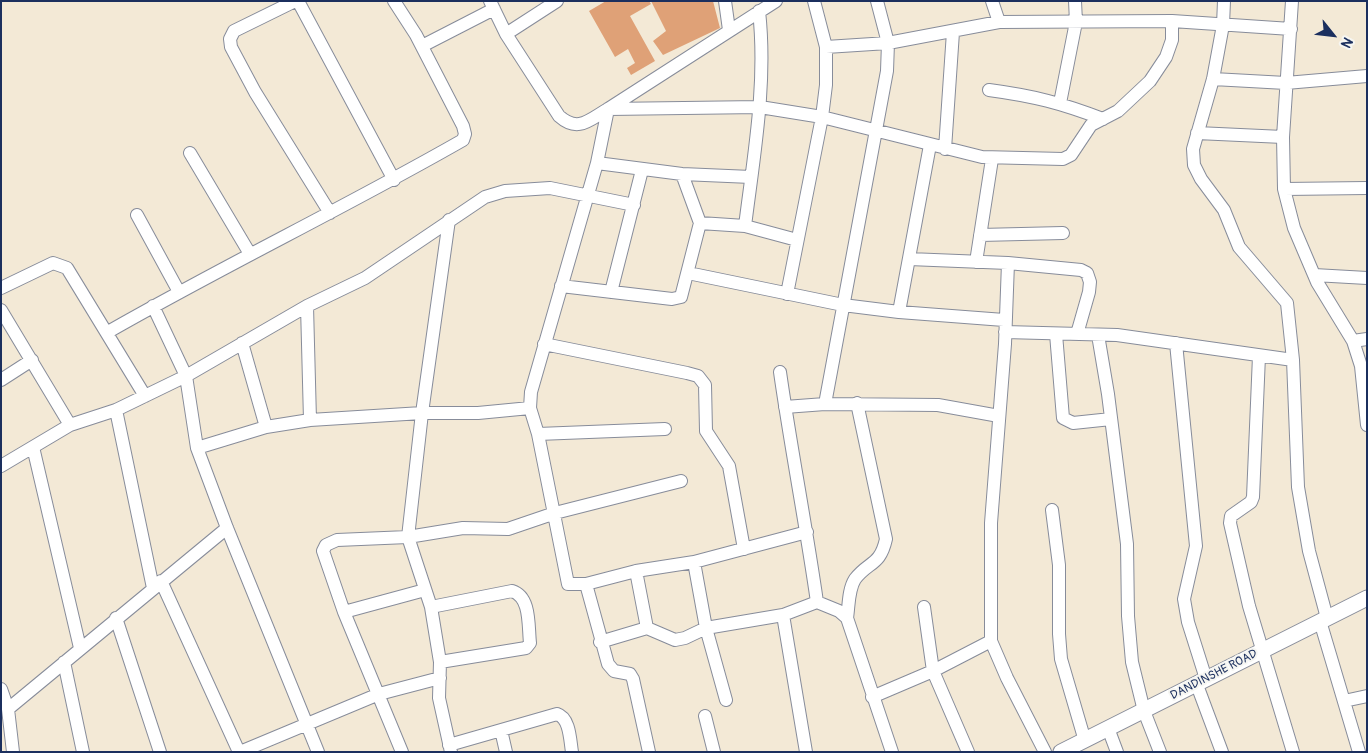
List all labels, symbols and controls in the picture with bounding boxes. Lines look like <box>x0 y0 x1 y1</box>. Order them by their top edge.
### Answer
north arrow <box>1308 10 1358 60</box>
text: N <box>1337 34 1356 51</box>
street label: DANDINSHE ROAD <box>1168 647 1260 703</box>

